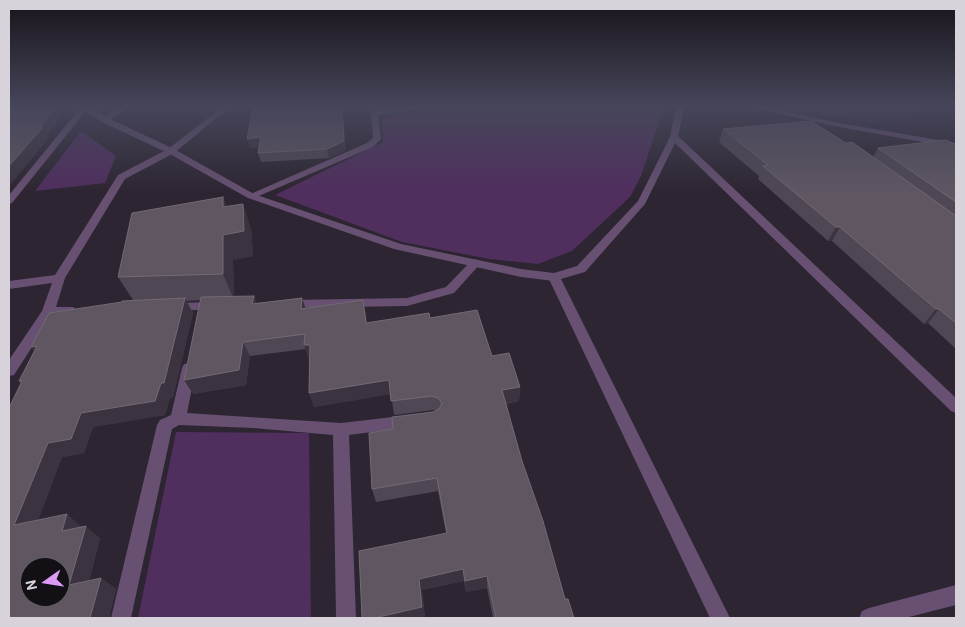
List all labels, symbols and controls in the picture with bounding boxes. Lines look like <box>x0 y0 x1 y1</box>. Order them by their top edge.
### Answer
north arrow <box>20 557 70 607</box>
text: N <box>22 579 40 592</box>

